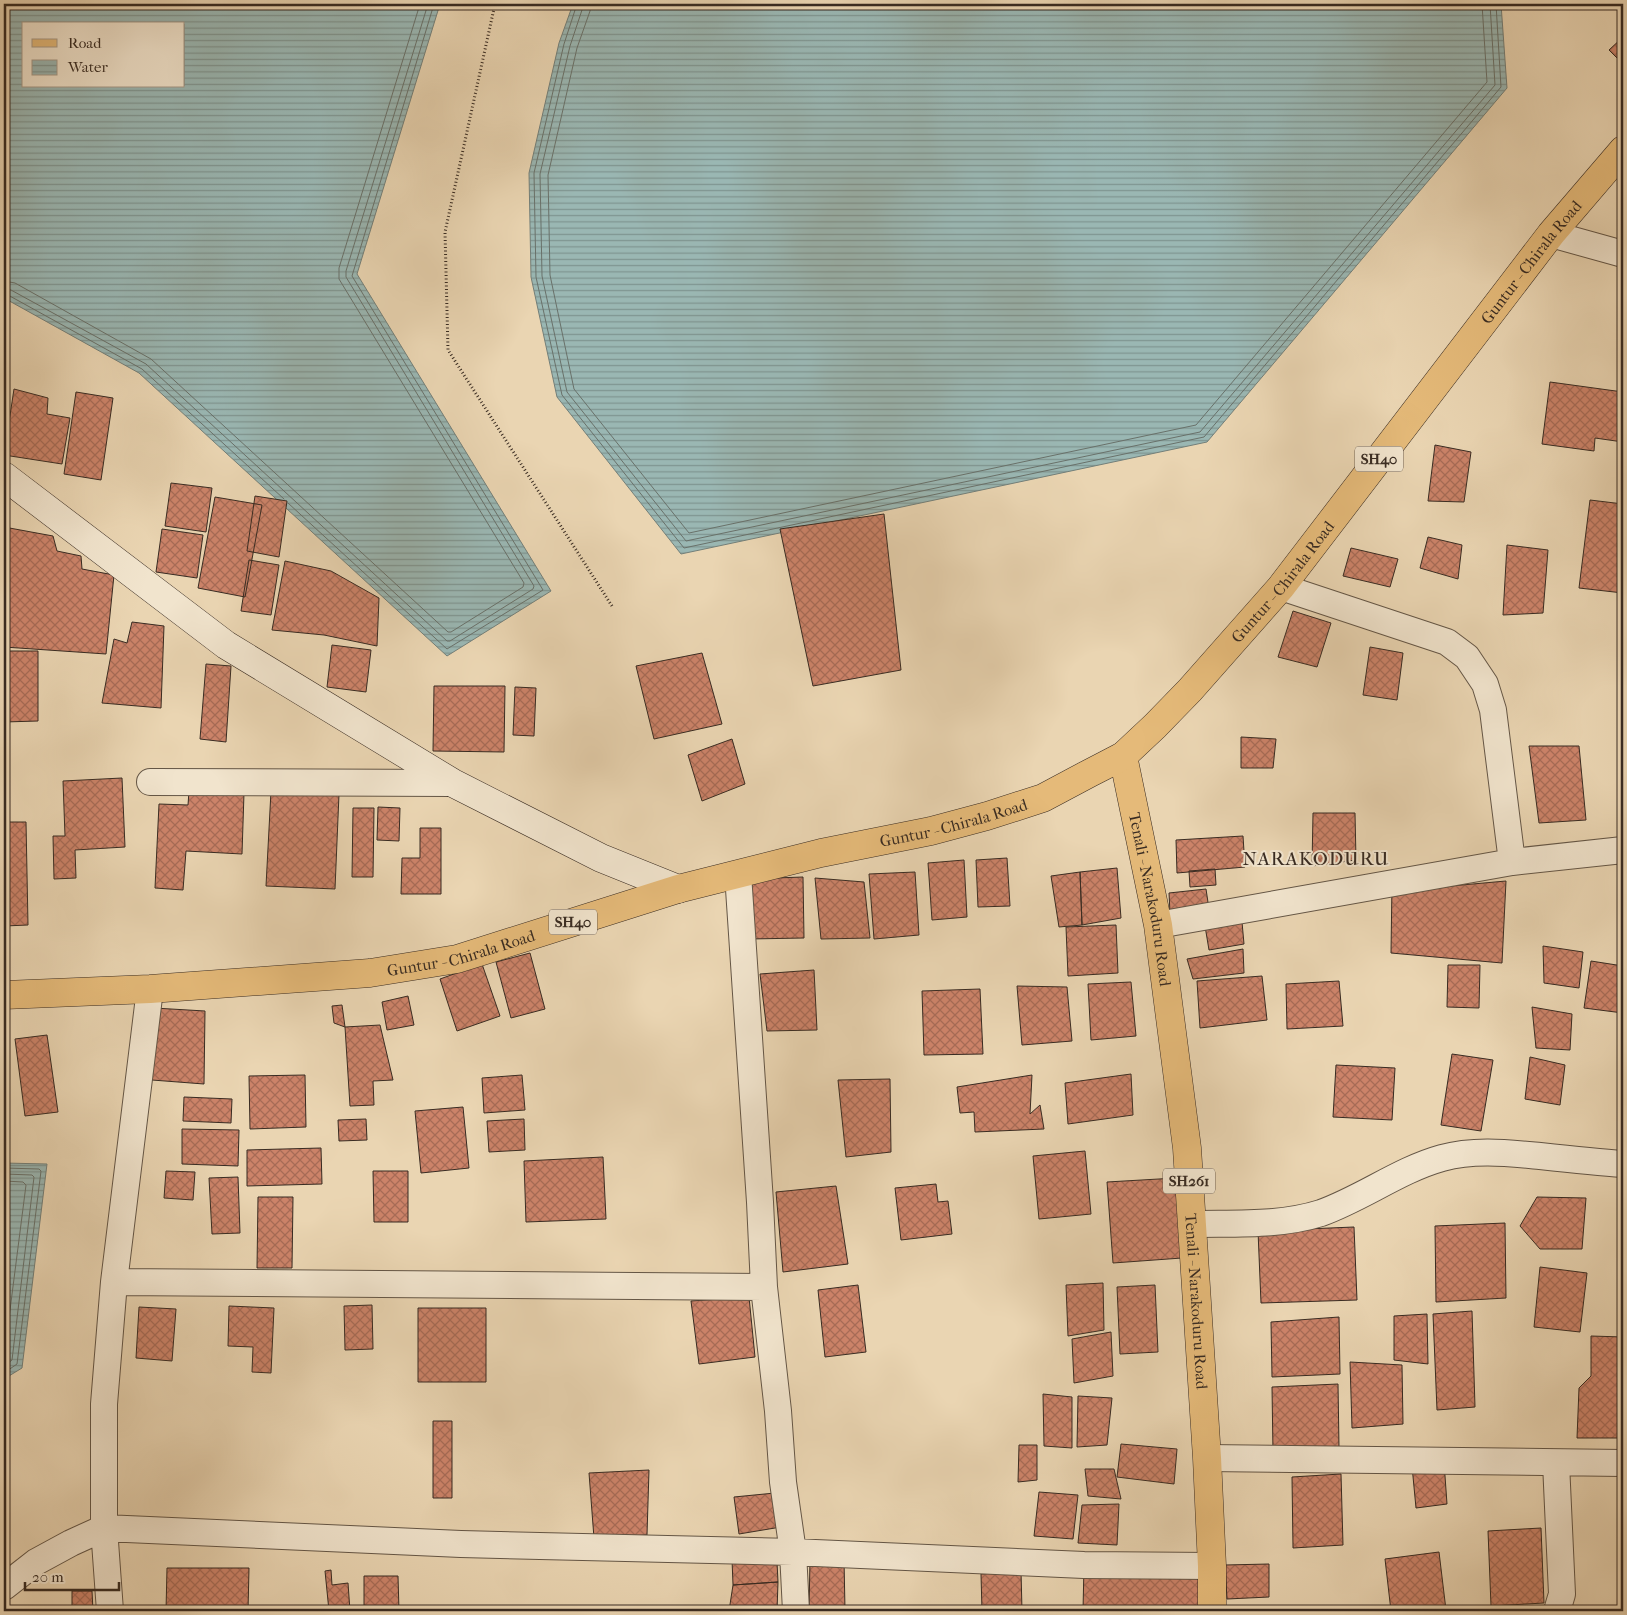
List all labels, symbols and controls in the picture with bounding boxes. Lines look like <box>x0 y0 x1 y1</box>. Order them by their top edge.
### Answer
legend <box>22 22 185 88</box>
text: Road <box>68 34 102 52</box>
text: Water <box>67 58 108 76</box>
street label: Guntur - Chirala Road <box>1476 196 1585 327</box>
road number: SH40 <box>1355 446 1403 472</box>
street label: Guntur - Chirala Road <box>1227 517 1338 646</box>
street label: Guntur - Chirala Road <box>878 794 1030 851</box>
street label: Tenali - Narakoduru Road <box>1125 811 1175 988</box>
district label: NARAKODURU <box>1242 848 1390 870</box>
road number: SH40 <box>549 910 597 934</box>
street label: Guntur - Chirala Road <box>386 925 537 980</box>
road number: SH261 <box>1163 1168 1215 1194</box>
street label: Tenali - Narakoduru Road <box>1182 1213 1212 1390</box>
scale bar <box>25 1560 119 1592</box>
text: 20 m <box>32 1568 64 1586</box>

